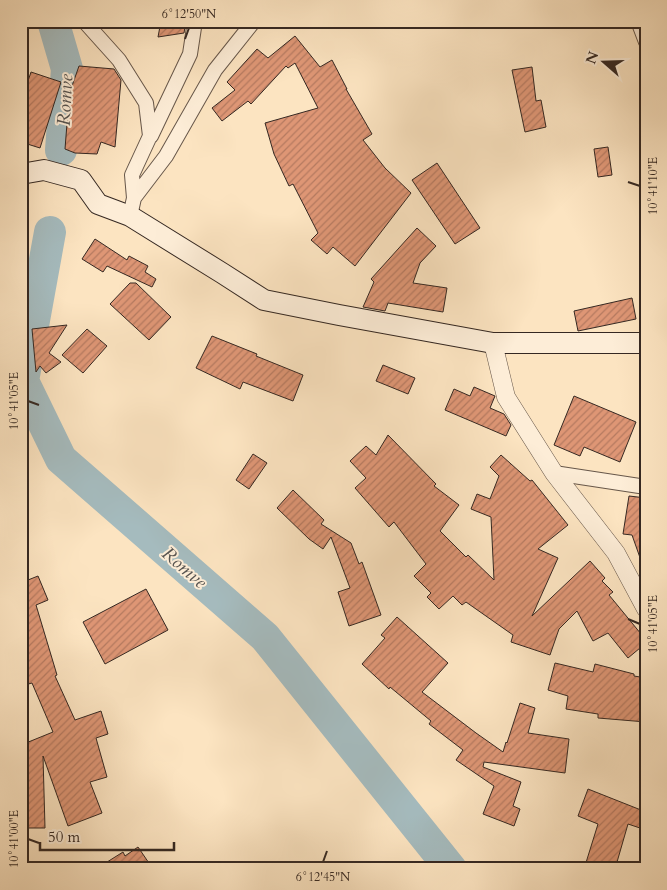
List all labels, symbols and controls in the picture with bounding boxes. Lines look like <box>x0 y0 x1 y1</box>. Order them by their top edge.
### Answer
text: 6°12'50"N <box>162 6 217 22</box>
north arrow <box>580 38 630 88</box>
text: N <box>581 49 603 67</box>
water label: Romve <box>51 73 79 127</box>
text: 10°41'10"E <box>645 157 661 215</box>
text: 10°41'05"E <box>6 372 22 430</box>
water label: Romve <box>156 541 213 595</box>
text: 10°41'05"E <box>645 595 661 653</box>
text: 10°41'00"E <box>6 810 22 868</box>
scale bar <box>40 820 174 852</box>
text: 50 m <box>48 827 80 847</box>
text: 6°12'45"N <box>296 869 351 885</box>

